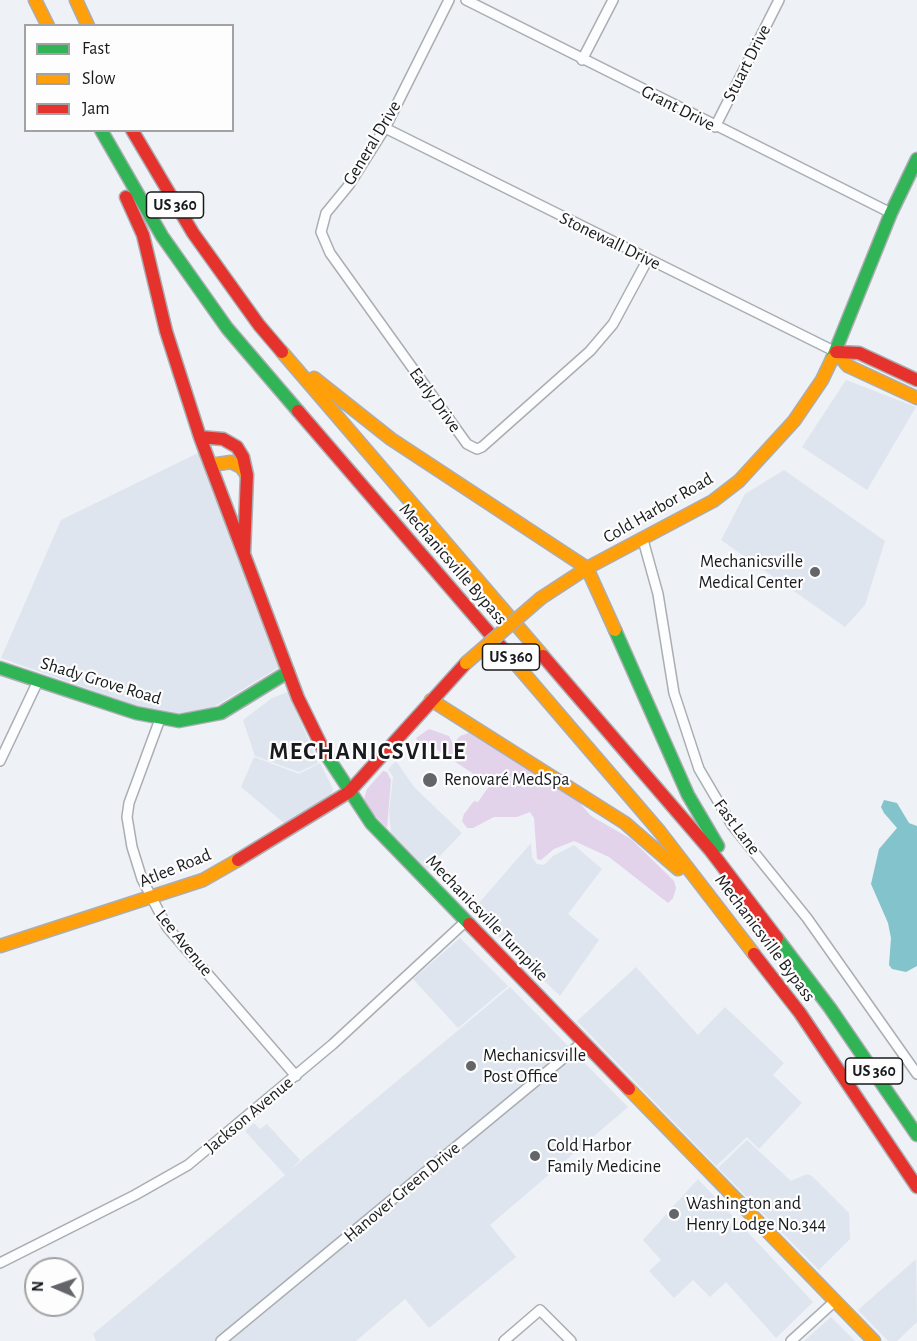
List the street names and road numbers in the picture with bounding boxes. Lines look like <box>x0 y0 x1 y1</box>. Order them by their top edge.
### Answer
street label: Stuart Drive <box>718 21 776 105</box>
street label: Grant Drive <box>638 80 718 136</box>
street label: General Drive <box>338 97 406 189</box>
road number: US 360 <box>146 192 204 218</box>
street label: Stonewall Drive <box>556 207 664 275</box>
street label: Early Drive <box>404 363 466 437</box>
street label: Cold Harbor Road <box>599 468 717 548</box>
street label: Mechanicsville Bypass <box>394 499 512 629</box>
road number: US 360 <box>482 644 540 670</box>
street label: Shady Grove Road <box>38 652 164 710</box>
street label: Fast Lane <box>709 795 765 859</box>
street label: Atlee Road <box>136 844 214 892</box>
street label: Mechanicsville Turnpike <box>421 850 553 986</box>
street label: Mechanicsville Bypass <box>710 870 820 1006</box>
street label: Lee Avenue <box>151 905 217 981</box>
road number: US 360 <box>846 1058 902 1084</box>
street label: Jackson Avenue <box>200 1072 298 1158</box>
street label: Hanover Green Drive <box>340 1137 464 1247</box>

